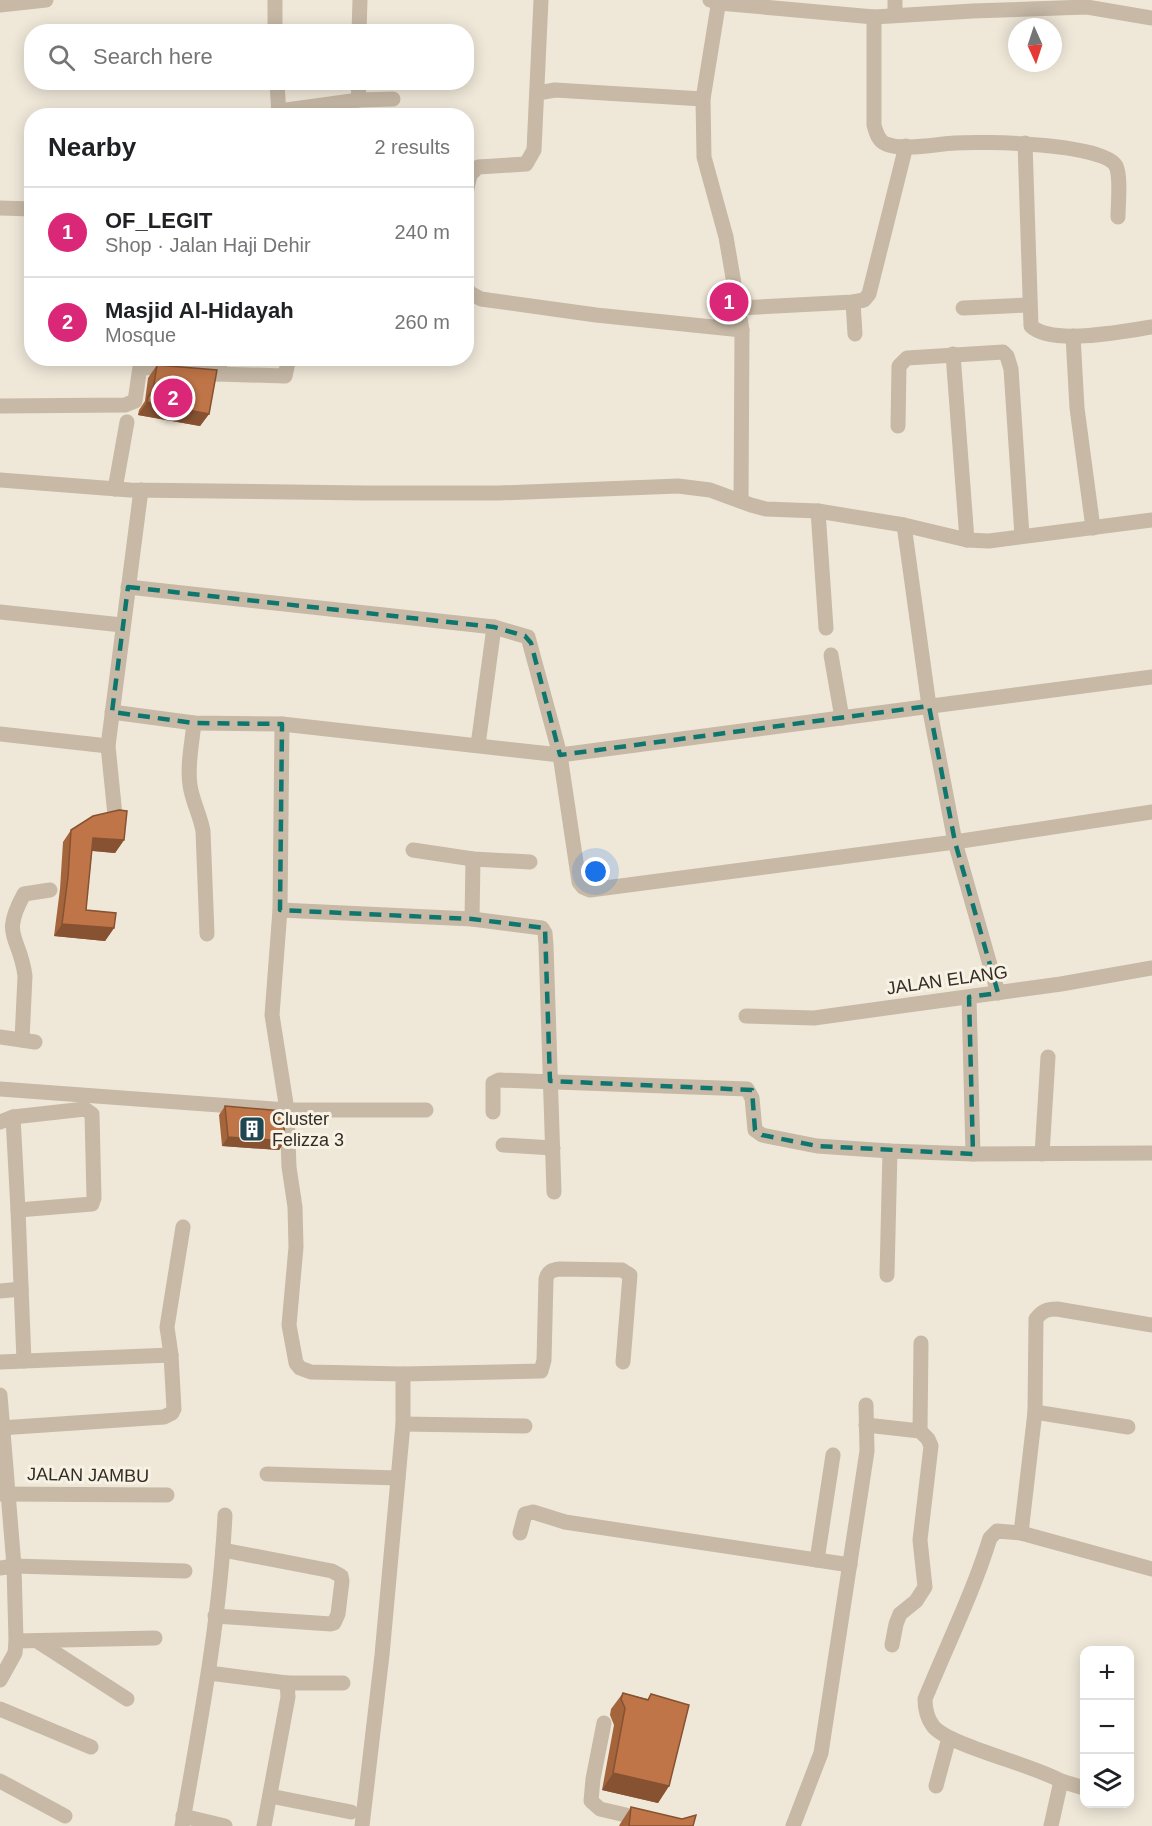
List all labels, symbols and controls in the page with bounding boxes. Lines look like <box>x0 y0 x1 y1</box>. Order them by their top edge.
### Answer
north arrow <box>1008 18 1062 72</box>
search box <box>24 24 474 90</box>
icon: search <box>45 41 78 74</box>
text: Search here <box>93 44 213 69</box>
text: Nearby <box>48 132 136 162</box>
text: 2 results <box>374 136 450 158</box>
text: OF_LEGIT <box>105 208 213 233</box>
text: 1 <box>62 221 73 243</box>
text: 240 m <box>394 221 450 243</box>
text: Shop · Jalan Haji Dehir <box>105 234 311 256</box>
pin: 1 <box>710 280 748 324</box>
text: Masjid Al-Hidayah <box>105 298 294 323</box>
text: 2 <box>62 311 73 333</box>
text: 260 m <box>394 311 450 333</box>
text: Mosque <box>105 324 176 346</box>
pin: 2 <box>154 376 192 420</box>
your location <box>581 857 610 886</box>
street label: JALAN ELANG <box>885 962 1009 998</box>
place label: Cluster Felizza 3 <box>272 1109 344 1150</box>
building icon: Cluster Felizza 3 <box>237 1114 267 1144</box>
street label: JALAN JAMBU <box>27 1464 149 1486</box>
map controls <box>1080 1646 1134 1808</box>
button: + <box>1080 1646 1134 1700</box>
button: − <box>1080 1700 1134 1754</box>
button: layers <box>1080 1754 1134 1808</box>

